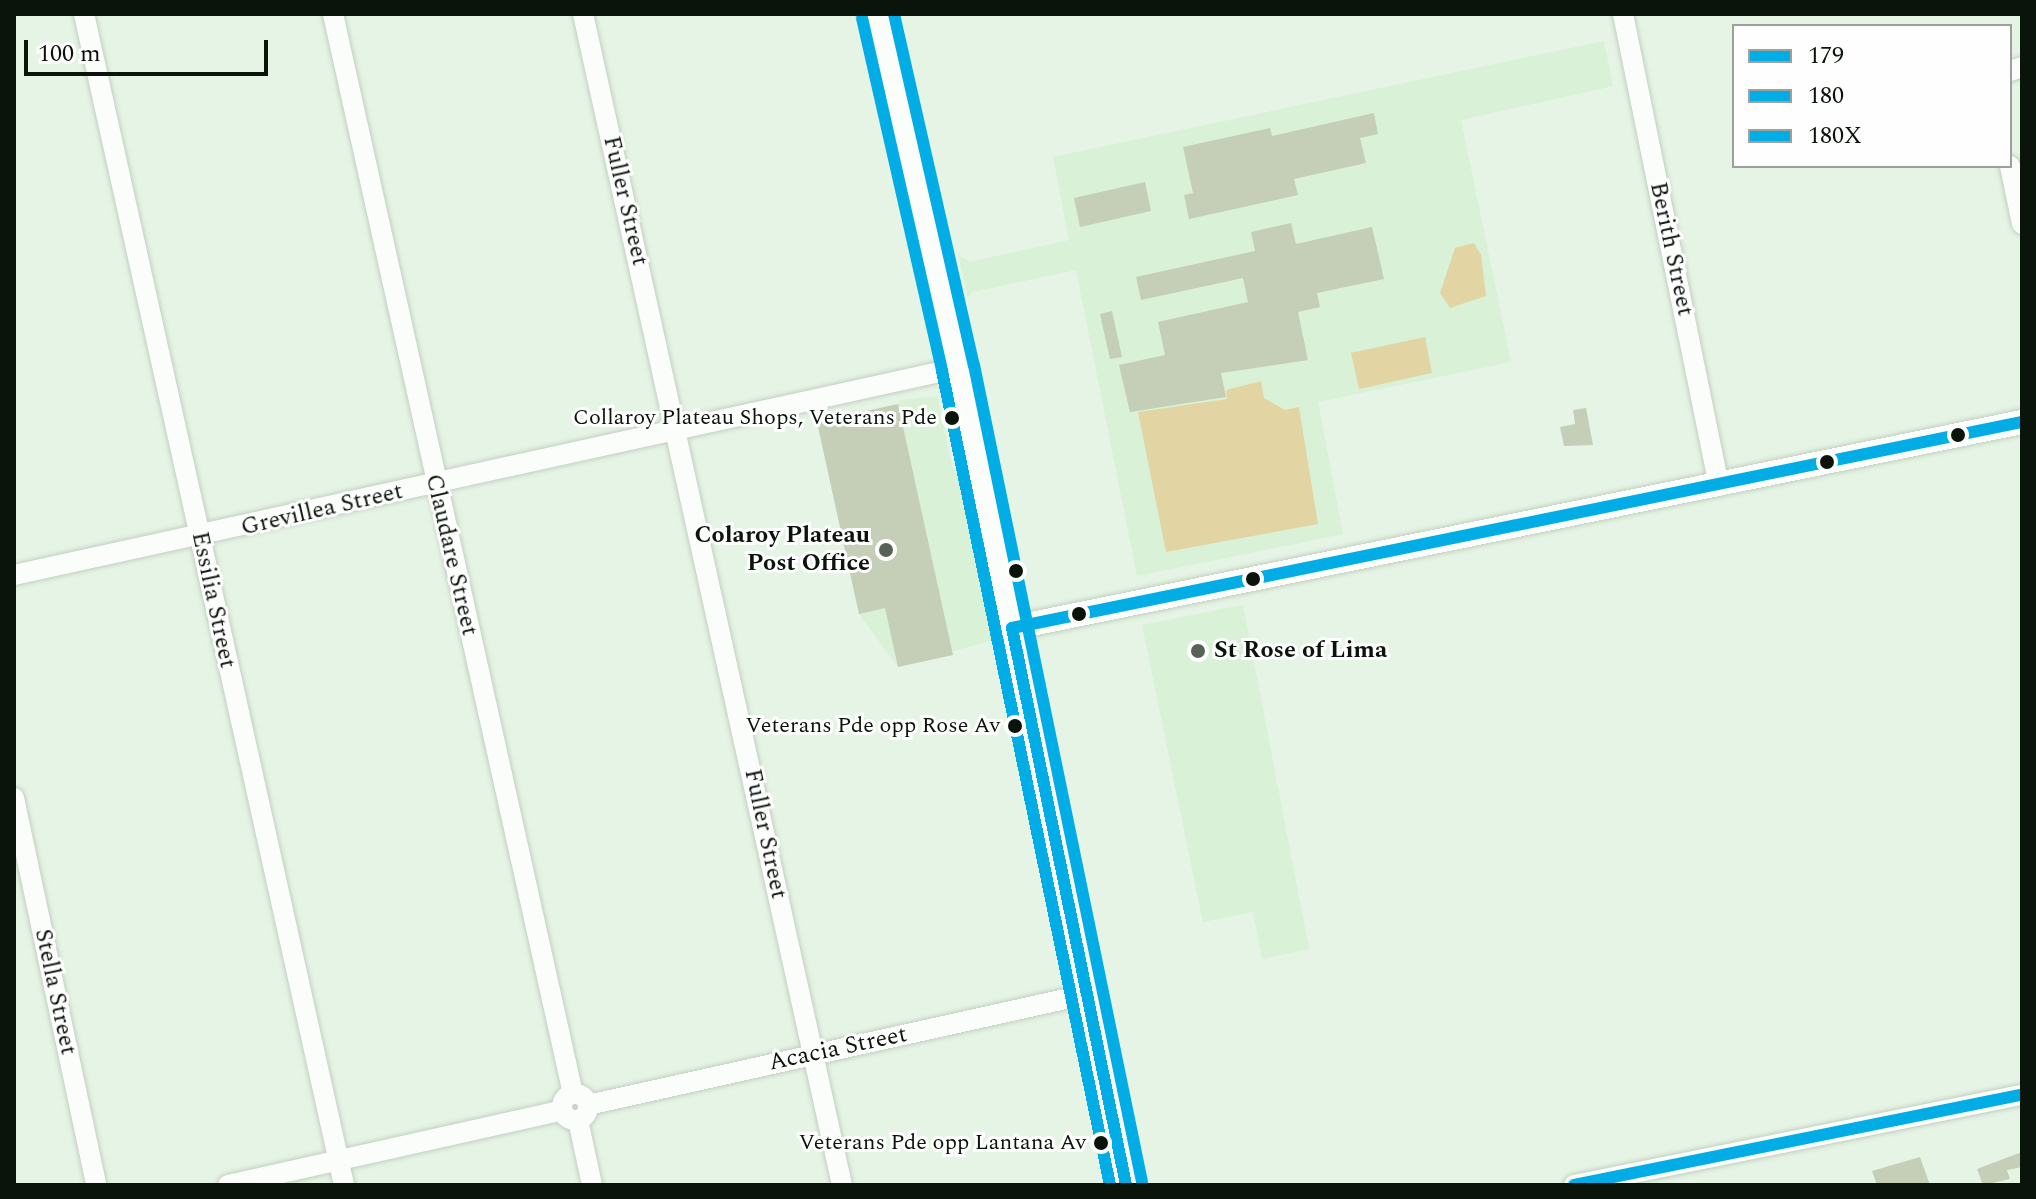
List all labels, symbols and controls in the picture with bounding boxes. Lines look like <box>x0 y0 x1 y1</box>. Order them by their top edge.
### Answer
scale bar <box>28 24 272 74</box>
legend <box>1732 24 2012 168</box>
text: 100 m <box>38 36 101 72</box>
text: 179 <box>1808 38 1844 74</box>
text: 180 <box>1808 78 1844 114</box>
text: 180X <box>1808 118 1862 154</box>
street label: Fuller Street <box>596 133 654 269</box>
street label: Berith Street <box>1643 179 1699 319</box>
place label: Collaroy Plateau Shops, Veterans Pde <box>573 405 937 431</box>
marker: Collaroy Plateau Shops, Veterans Pde <box>944 410 960 426</box>
unlabelled marker <box>1950 427 1966 443</box>
unlabelled marker <box>1819 454 1835 470</box>
street label: Claudare Street <box>418 471 484 639</box>
street label: Grevillea Street <box>238 477 406 543</box>
place label: Colaroy Plateau Post Office <box>695 522 870 578</box>
street label: Essilia Street <box>184 529 242 671</box>
marker: Colaroy Plateau Post Office <box>877 541 895 559</box>
unlabelled marker <box>1008 563 1024 579</box>
unlabelled marker <box>1245 571 1261 587</box>
unlabelled marker <box>1071 606 1087 622</box>
place label: St Rose of Lima <box>1214 637 1387 665</box>
marker: St Rose of Lima <box>1189 642 1207 660</box>
place label: Veterans Pde opp Rose Av <box>746 713 1000 739</box>
marker: Veterans Pde opp Rose Av <box>1007 718 1023 734</box>
street label: Fuller Street <box>737 766 793 902</box>
street label: Stella Street <box>28 926 82 1058</box>
street label: Acacia Street <box>766 1020 910 1078</box>
place label: Veterans Pde opp Lantana Av <box>799 1130 1086 1156</box>
marker: Veterans Pde opp Lantana Av <box>1093 1135 1109 1151</box>

